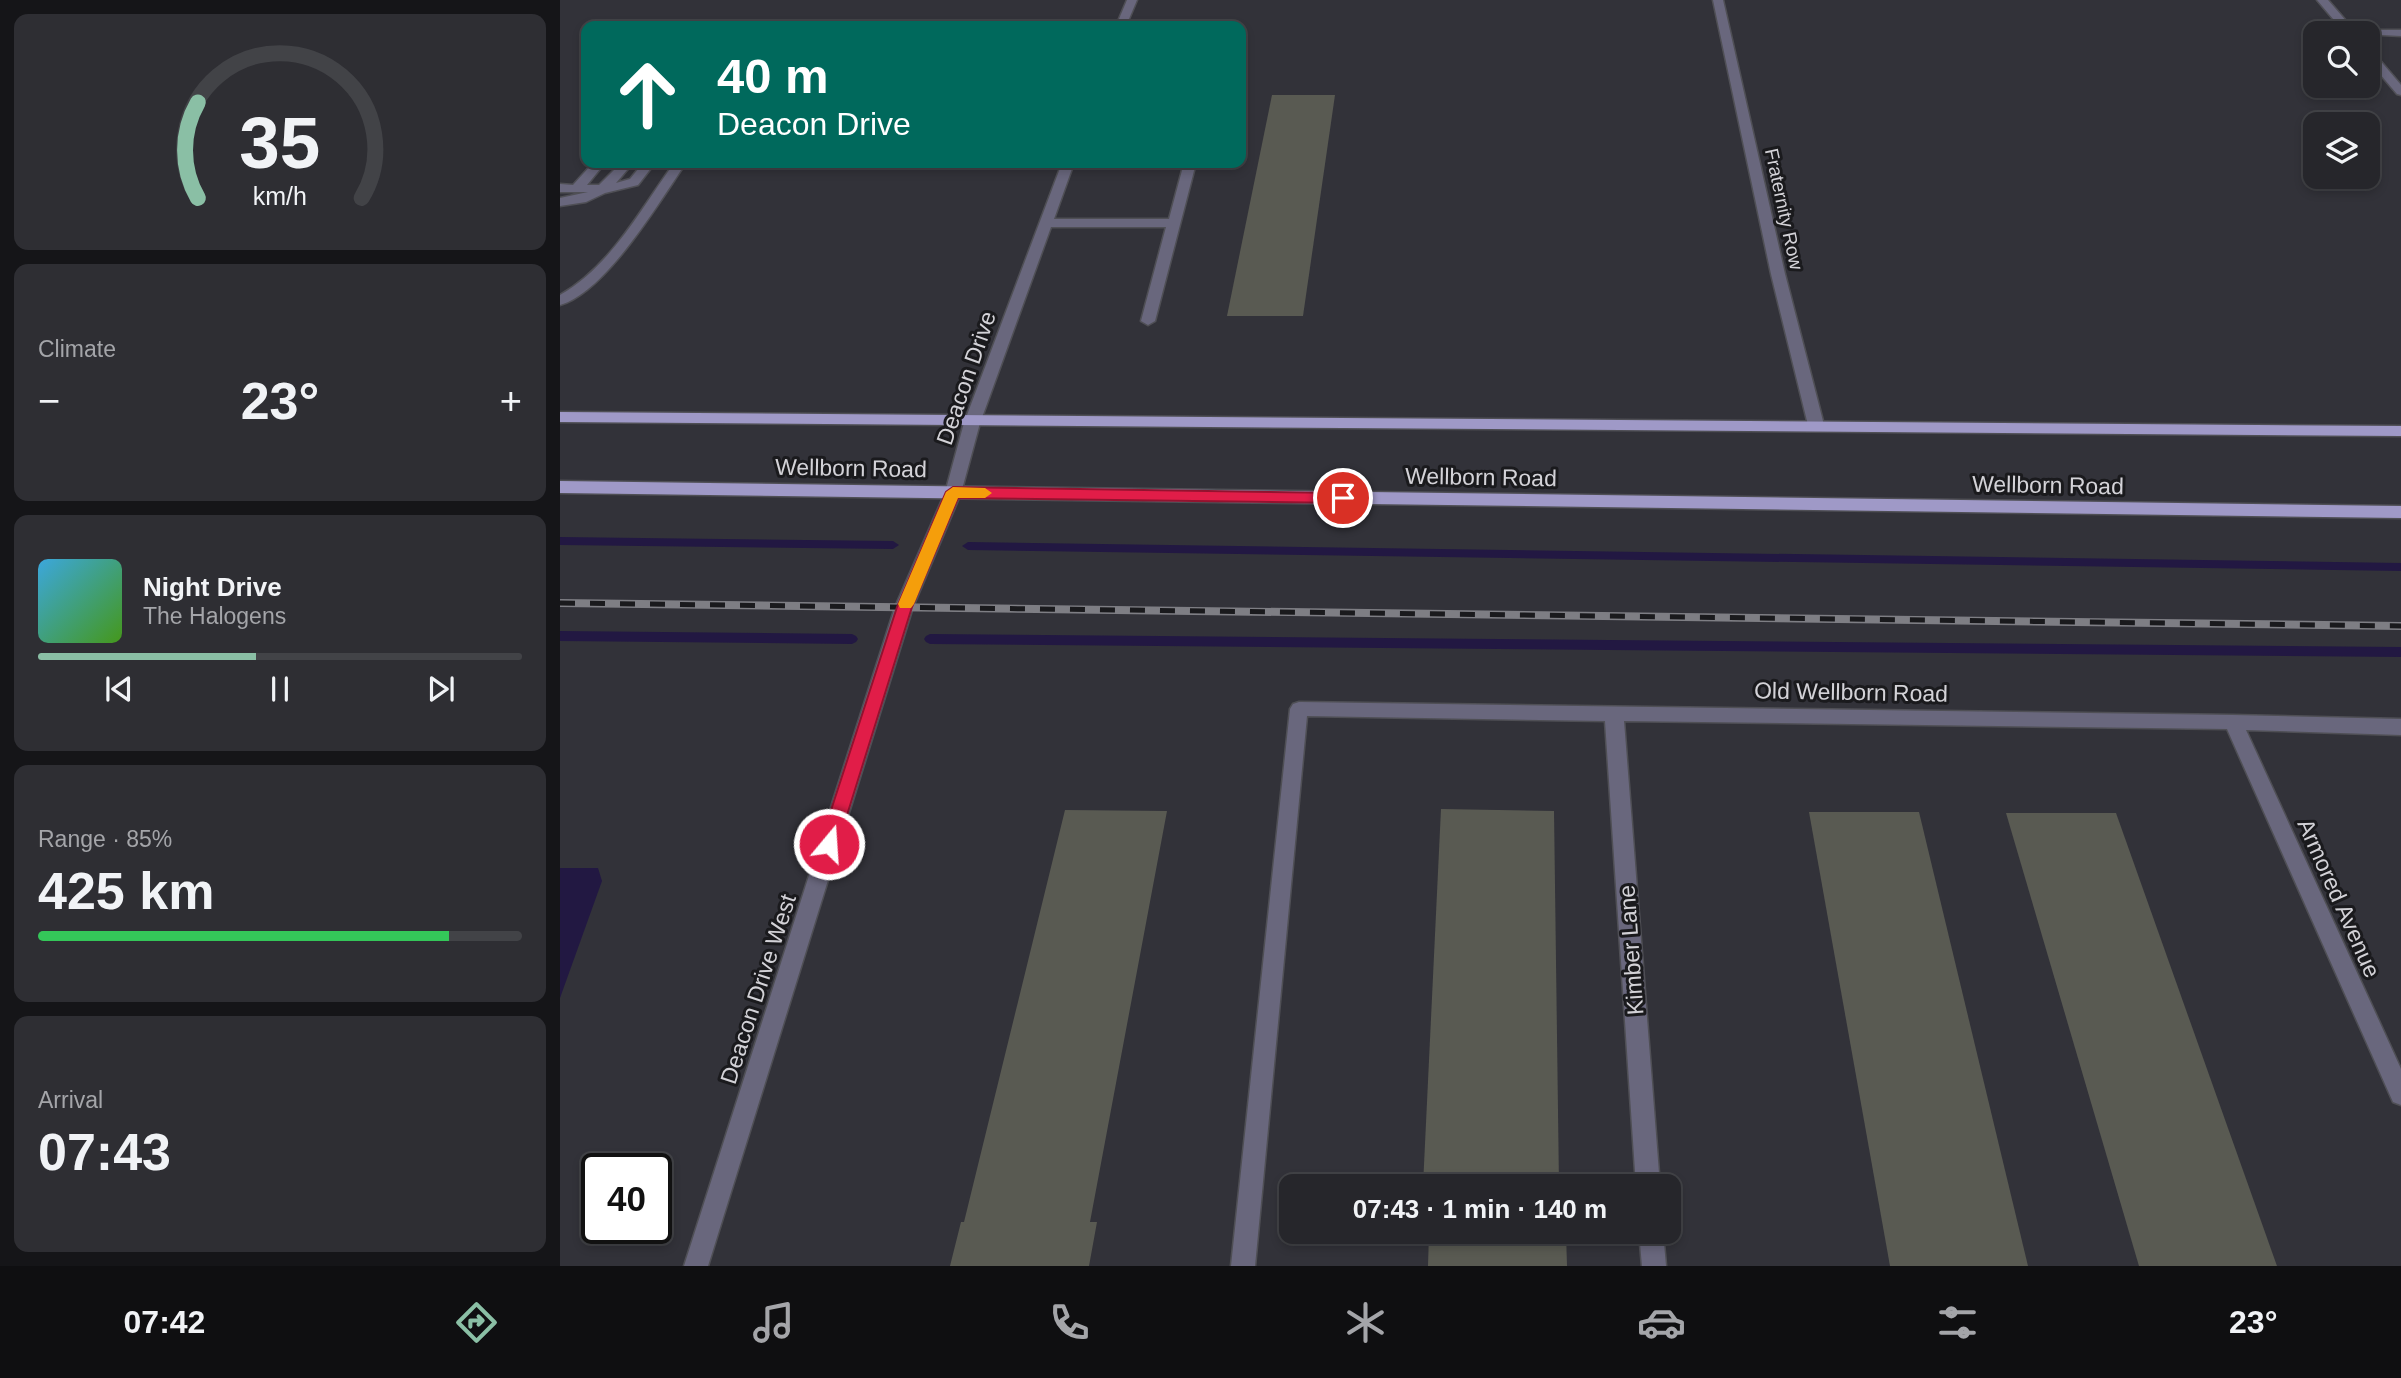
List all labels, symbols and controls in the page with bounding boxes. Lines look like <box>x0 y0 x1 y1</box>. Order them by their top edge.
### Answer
map controls <box>2303 21 2380 189</box>
button: search <box>2303 21 2380 98</box>
icon: ahead <box>602 49 693 140</box>
text: 40 m <box>717 49 829 103</box>
text: 35 <box>240 103 320 184</box>
text: Deacon Drive <box>717 106 911 142</box>
button: layers <box>2303 112 2380 189</box>
street label: Fraternity Row <box>1761 146 1807 272</box>
text: km/h <box>253 182 307 210</box>
street label: Deacon Drive <box>931 308 1001 448</box>
text: Climate <box>38 336 116 362</box>
text: 23° <box>241 372 319 430</box>
text: − <box>38 380 60 422</box>
text: + <box>500 380 522 422</box>
street label: Wellborn Road <box>775 454 927 482</box>
street label: Wellborn Road <box>1405 463 1557 491</box>
pin <box>1313 468 1373 528</box>
street label: Wellborn Road <box>1972 471 2124 499</box>
icon: arrive <box>1324 479 1362 517</box>
text: Night Drive <box>143 572 282 602</box>
text: The Halogens <box>143 603 286 629</box>
icon: previous <box>100 670 138 708</box>
icon: pause <box>261 670 299 708</box>
icon: next <box>422 670 460 708</box>
street label: Old Wellborn Road <box>1754 677 1948 707</box>
position arrow <box>792 807 866 881</box>
street label: Armored Avenue <box>2292 815 2386 981</box>
text: Range · 85% <box>38 826 172 852</box>
text: 425 km <box>38 862 214 920</box>
street label: Kimber Lane <box>1613 884 1649 1016</box>
street label: Deacon Drive West <box>715 890 801 1087</box>
text: Arrival <box>38 1087 103 1113</box>
text: 07:43 <box>38 1123 171 1181</box>
speed limit sign: 40 <box>581 1153 672 1244</box>
text: 07:43 · 1 min · 140 m <box>1353 1194 1607 1224</box>
icon: directions <box>452 1298 501 1347</box>
icon: music <box>749 1298 798 1347</box>
icon: phone <box>1045 1298 1094 1347</box>
icon: climate <box>1341 1298 1390 1347</box>
icon: car <box>1637 1298 1686 1347</box>
icon: filters <box>1933 1298 1982 1347</box>
text: 07:42 <box>124 1304 205 1340</box>
text: 23° <box>2229 1304 2277 1340</box>

